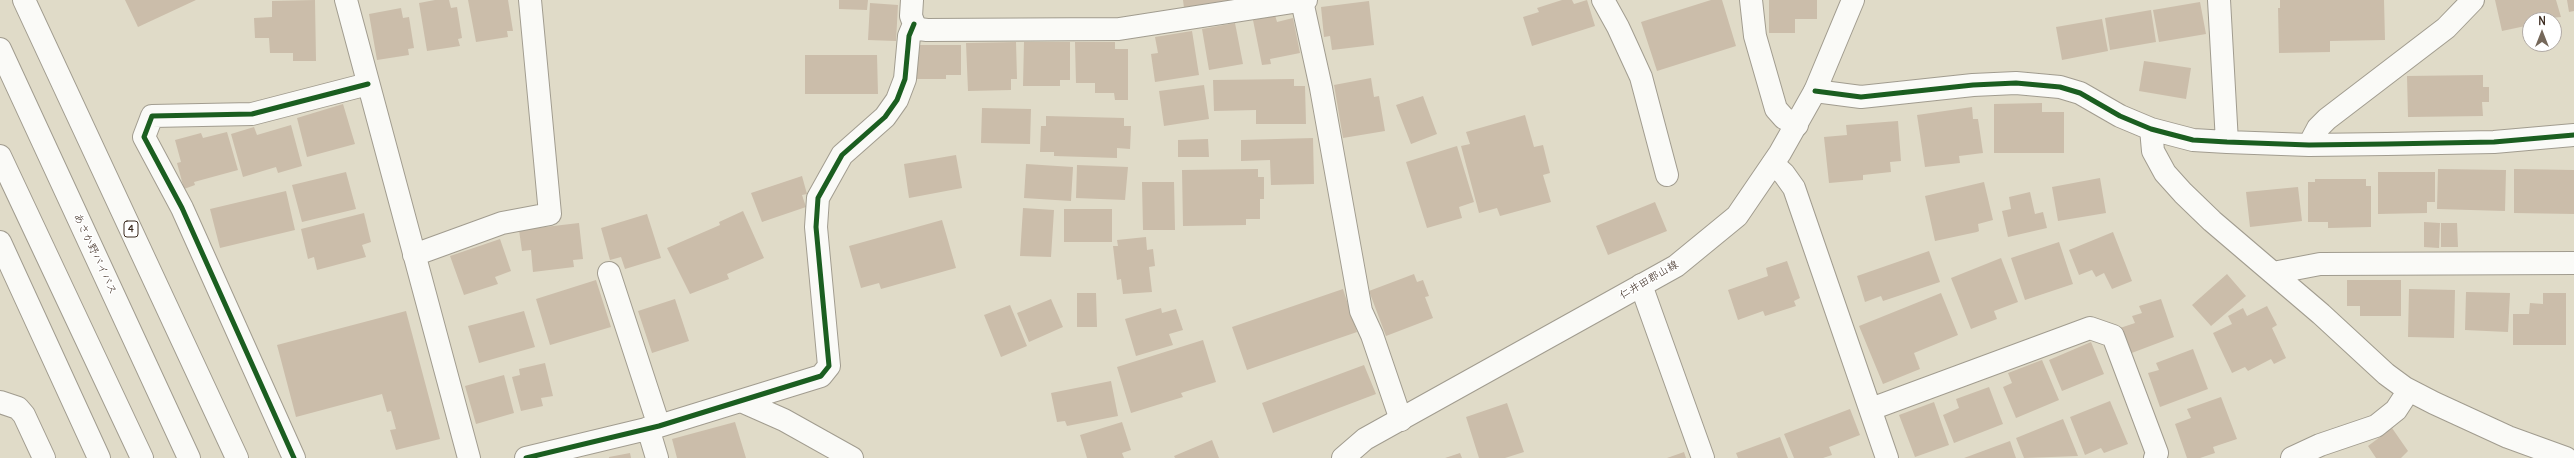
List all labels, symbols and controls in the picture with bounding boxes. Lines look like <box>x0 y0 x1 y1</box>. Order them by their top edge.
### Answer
north arrow <box>2522 12 2562 52</box>
text: N <box>2538 14 2546 28</box>
street label: あさか野バイパス <box>70 211 120 297</box>
road number: 4 <box>124 221 138 237</box>
street label: 仁井田郡山線 <box>1617 258 1681 302</box>

